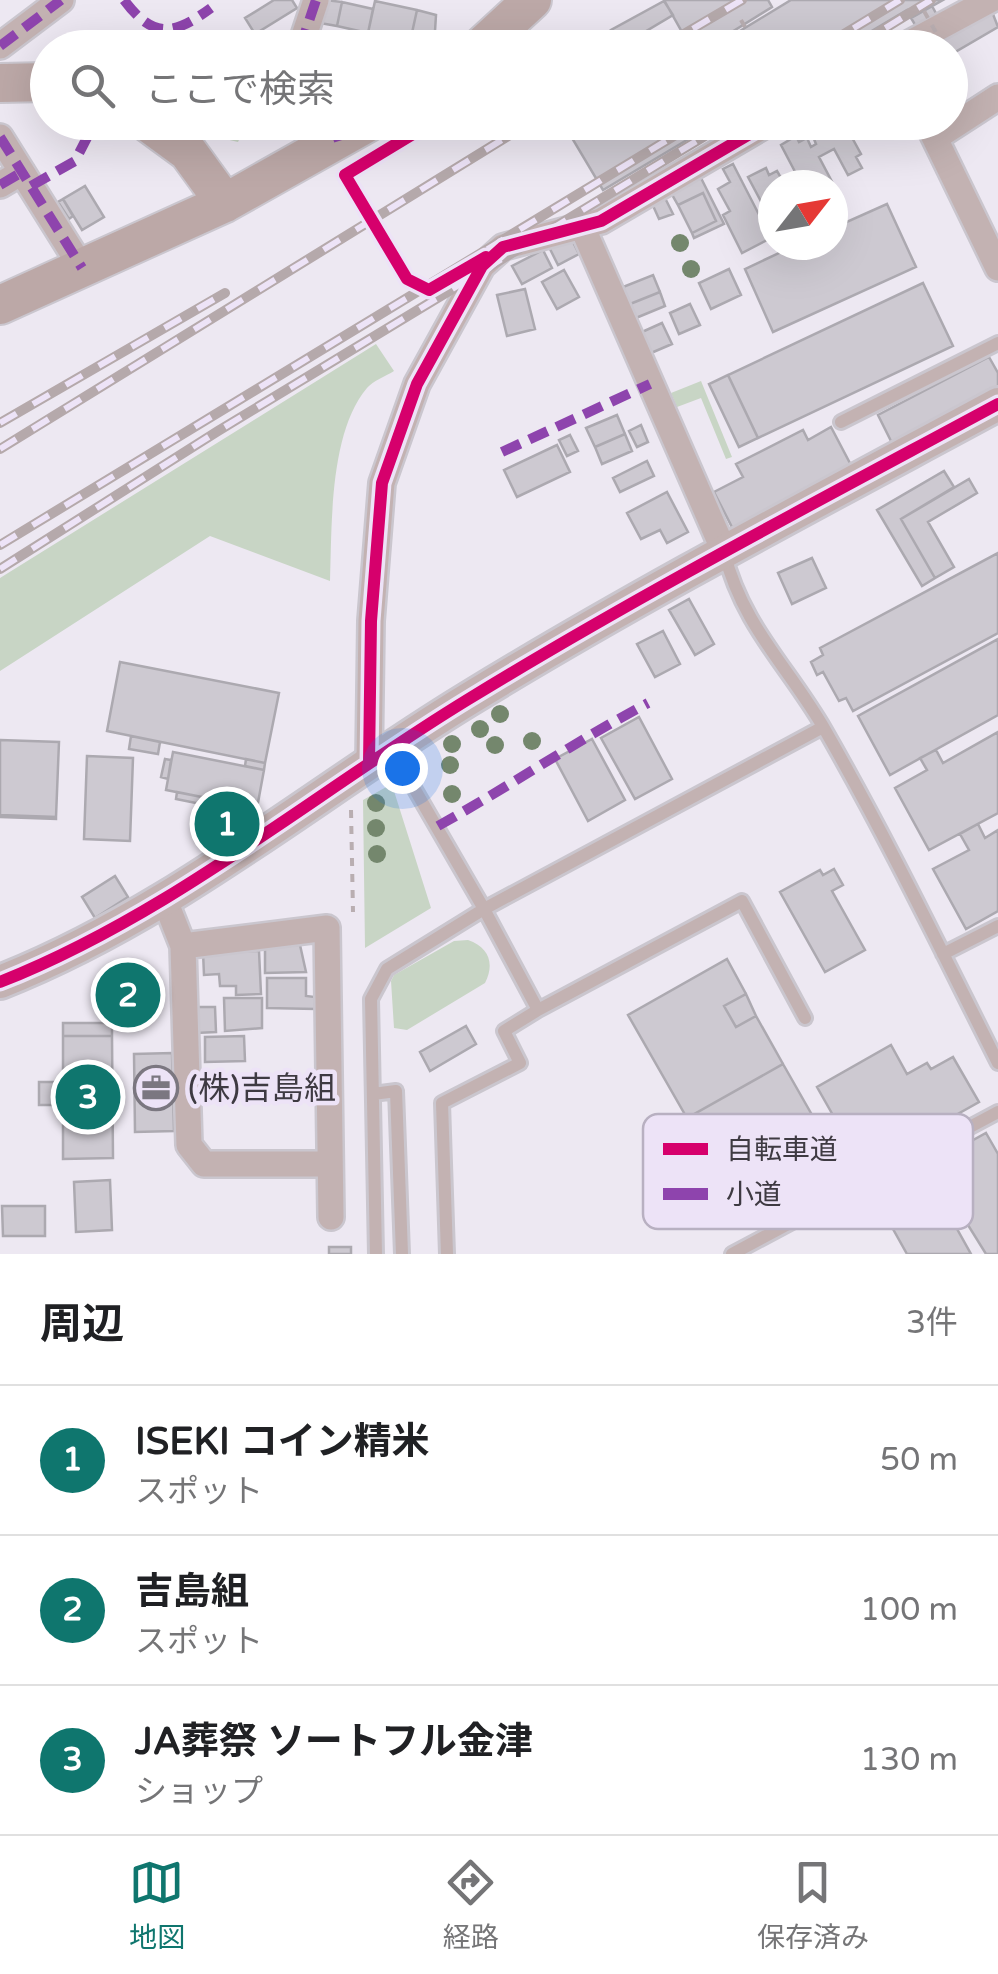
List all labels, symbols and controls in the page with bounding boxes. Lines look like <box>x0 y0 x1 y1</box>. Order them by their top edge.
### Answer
search box <box>30 30 968 140</box>
icon: search <box>65 58 120 113</box>
text: ここで検索 <box>145 67 335 113</box>
north arrow <box>758 170 848 260</box>
your location <box>377 743 428 794</box>
pin: 1 <box>194 786 260 862</box>
pin: 2 <box>96 958 160 1032</box>
pin: 3 <box>56 1060 120 1134</box>
office icon: (株)吉島組 <box>133 1065 179 1111</box>
place label: (株)吉島組 <box>188 1070 336 1108</box>
legend <box>643 1114 973 1229</box>
text: 自転車道 <box>726 1133 838 1167</box>
text: 小道 <box>726 1178 782 1212</box>
text: 周辺 <box>40 1299 124 1350</box>
text: 3件 <box>906 1304 958 1342</box>
text: ISEKI コイン精米 <box>135 1419 430 1465</box>
text: 1 <box>62 1441 83 1479</box>
text: 50 m <box>880 1441 958 1479</box>
text: スポット <box>135 1473 263 1511</box>
text: 吉島組 <box>135 1569 249 1615</box>
text: 2 <box>62 1591 83 1629</box>
text: 100 m <box>860 1591 958 1629</box>
text: スポット <box>135 1623 263 1661</box>
text: JA葬祭 ソートフル金津 <box>135 1719 533 1765</box>
text: 3 <box>62 1741 83 1779</box>
text: 130 m <box>860 1741 958 1779</box>
text: ショップ <box>135 1773 263 1811</box>
tab: 地図 <box>129 1855 185 1955</box>
tab: 経路 <box>443 1855 499 1955</box>
tab: 保存済み <box>757 1855 869 1955</box>

